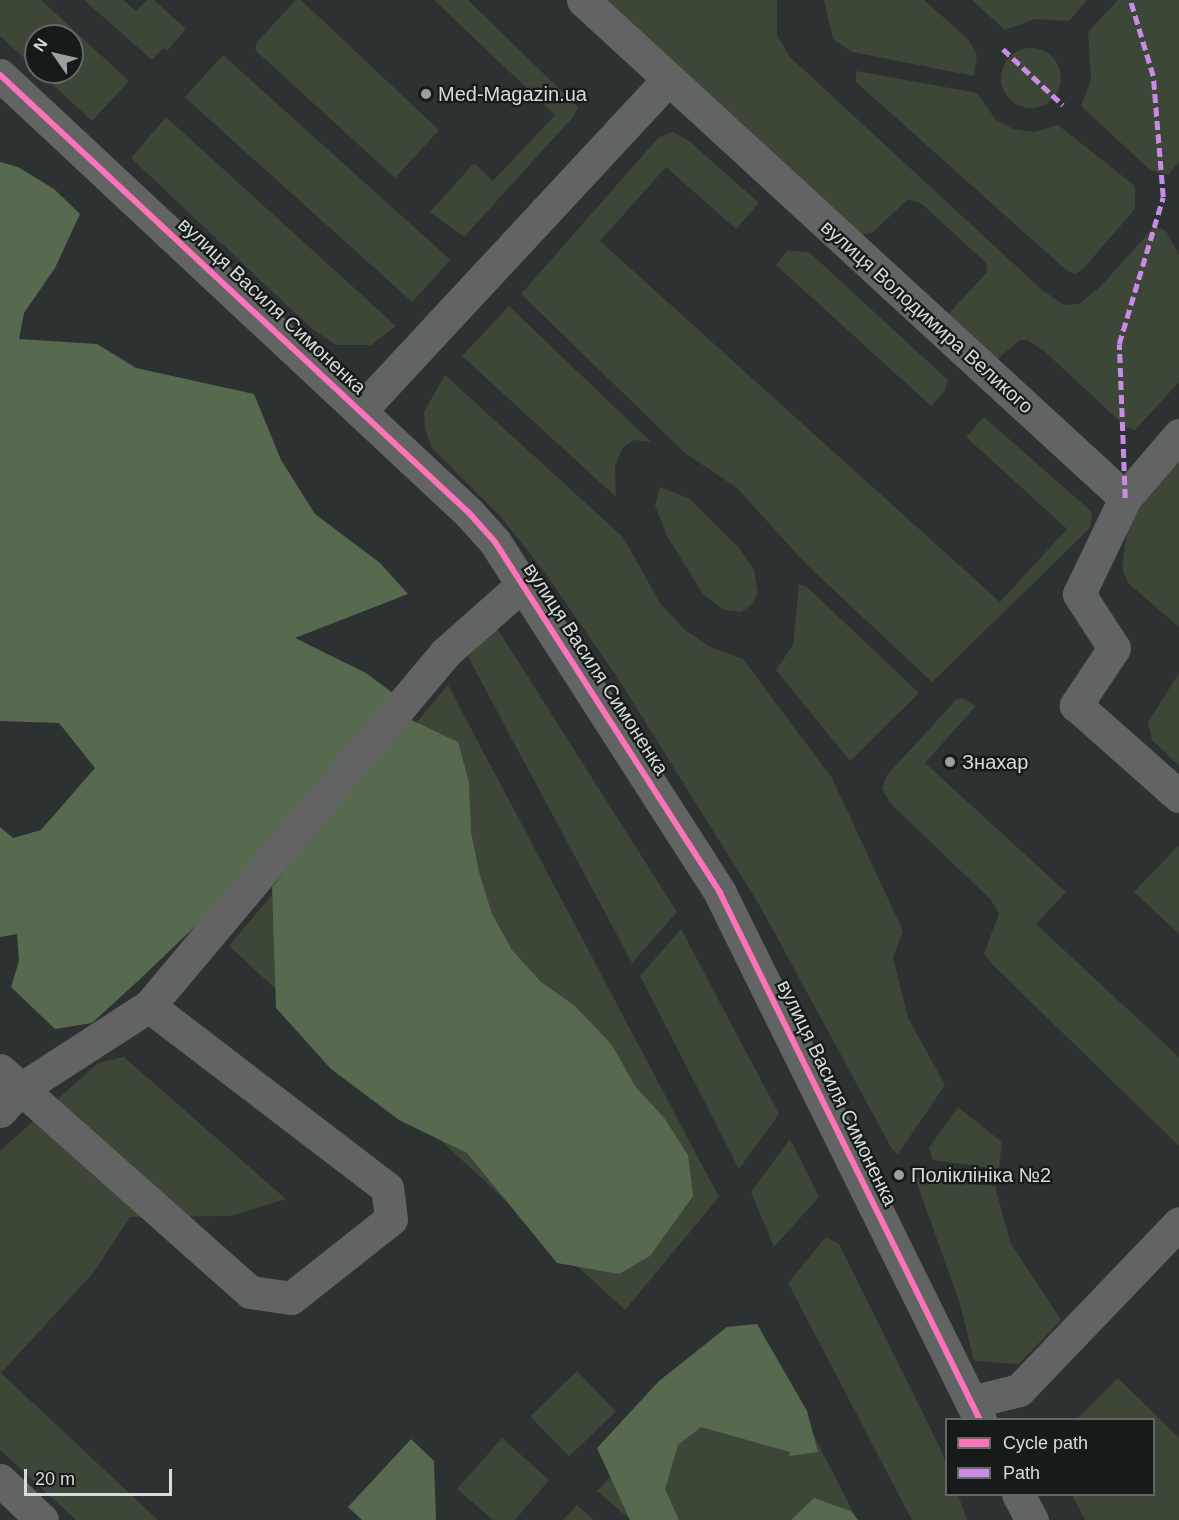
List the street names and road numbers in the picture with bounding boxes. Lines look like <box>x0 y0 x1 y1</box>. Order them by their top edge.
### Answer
street label: вулиця Василя Симоненка <box>173 213 371 399</box>
street label: вулиця Володимира Великого <box>816 215 1038 419</box>
street label: вулиця Василя Симоненка <box>518 558 674 780</box>
street label: вулиця Василя Симоненка <box>772 976 902 1210</box>

